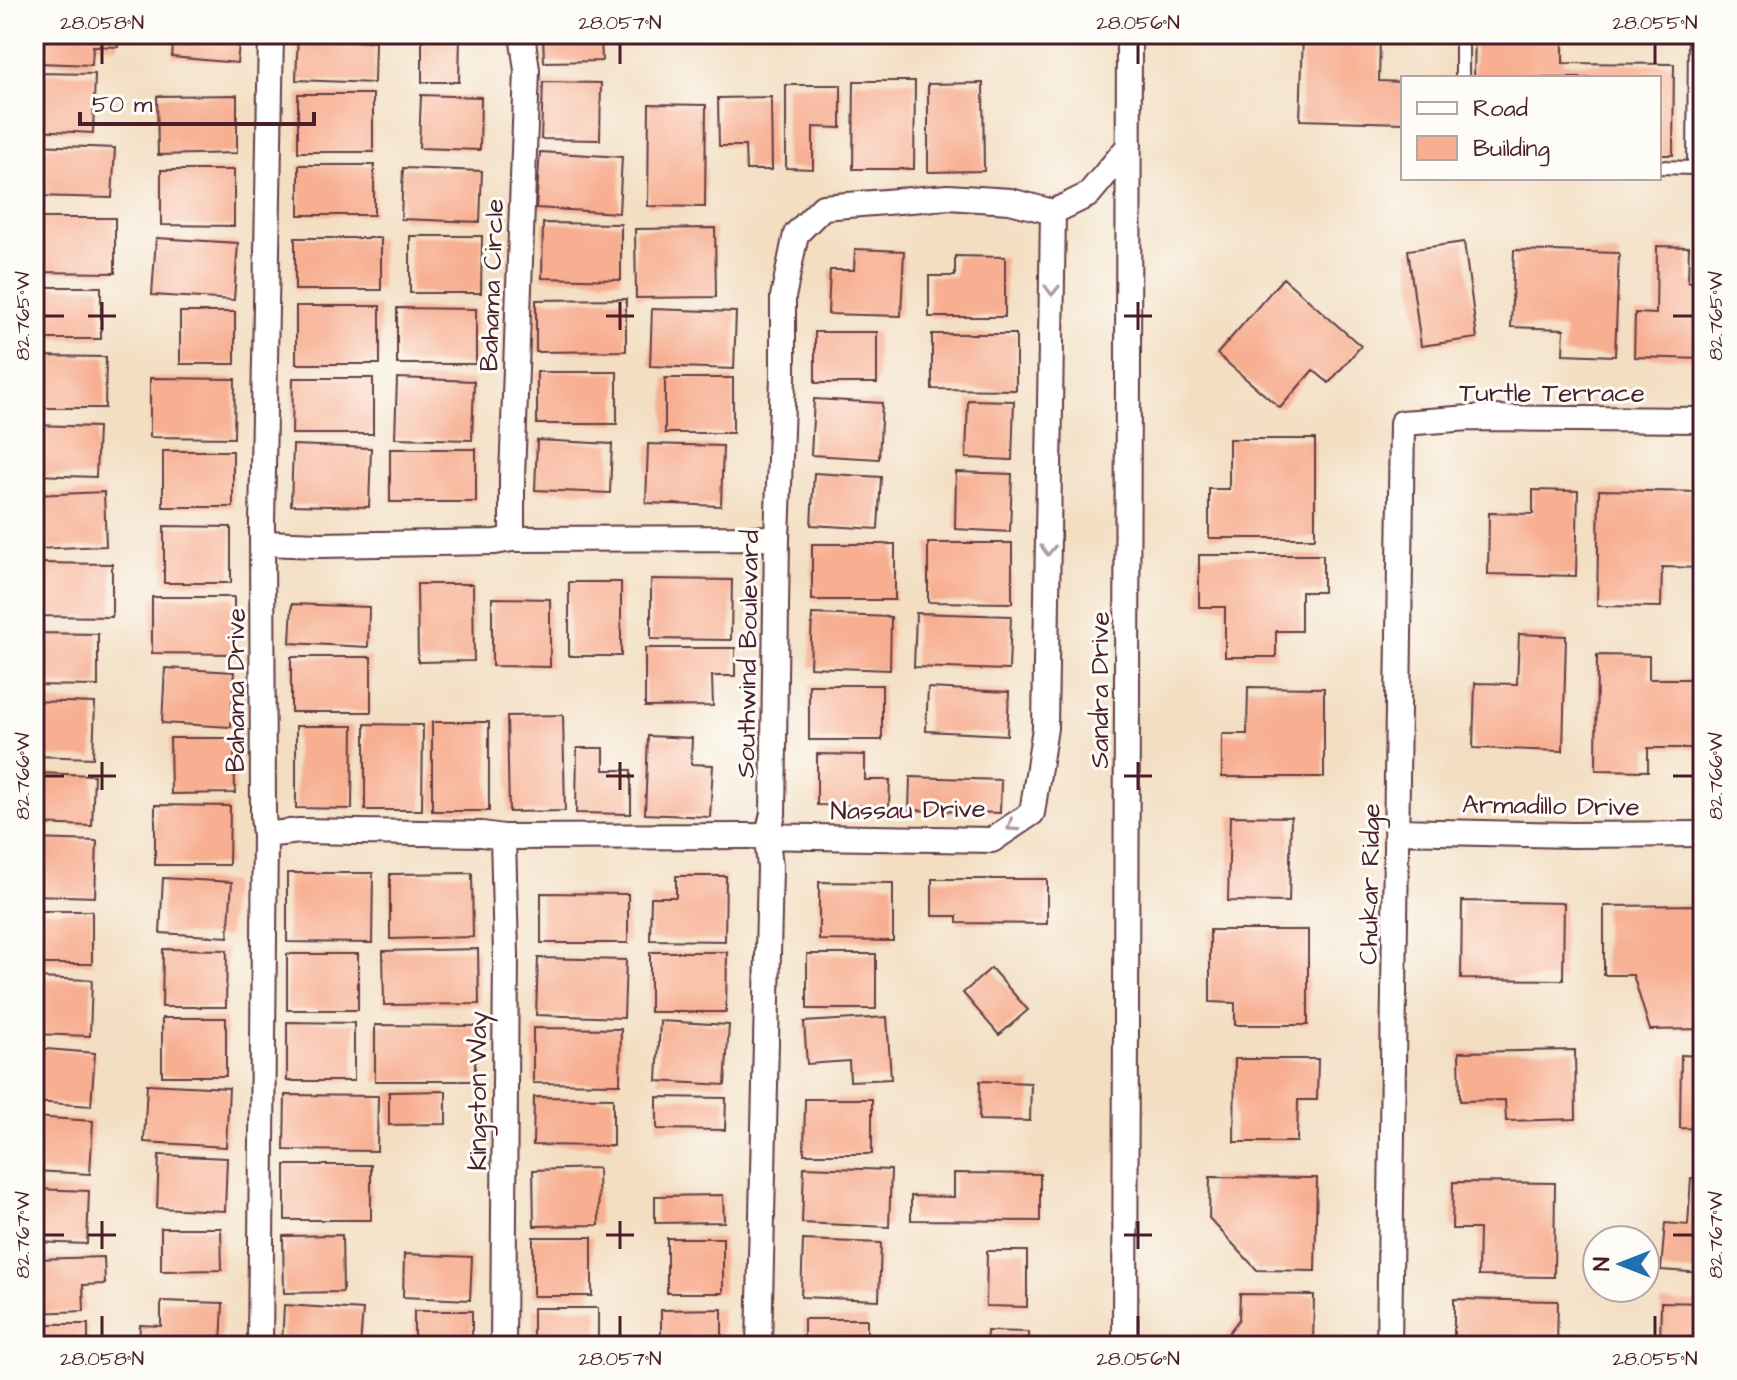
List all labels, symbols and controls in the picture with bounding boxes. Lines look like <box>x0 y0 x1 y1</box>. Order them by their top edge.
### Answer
text: 28.058°N <box>60 9 144 37</box>
text: 28.057°N <box>578 9 662 37</box>
text: 28.056°N <box>1096 9 1180 37</box>
text: 28.055°N <box>1612 9 1698 37</box>
scale bar <box>80 76 314 126</box>
legend <box>1401 76 1661 180</box>
text: 50 m <box>92 88 153 122</box>
text: Road <box>1473 92 1528 126</box>
text: Building <box>1473 132 1550 167</box>
street label: Bahama Circle <box>471 198 513 372</box>
text: 82.765°W <box>9 271 37 361</box>
text: 82.765°W <box>1702 271 1730 361</box>
one-way arrow <box>1043 284 1061 297</box>
street label: Turtle Terrace <box>1459 375 1645 411</box>
street label: Southwind Boulevard <box>728 529 768 779</box>
one-way arrow <box>1039 544 1057 557</box>
street label: Bahama Drive <box>218 608 254 772</box>
street label: Sandra Drive <box>1082 612 1118 768</box>
text: 82.766°W <box>9 732 37 820</box>
text: 82.766°W <box>1702 732 1730 820</box>
street label: Armadillo Drive <box>1462 786 1640 826</box>
street label: Nassau Drive <box>830 791 986 829</box>
street label: Chukar Ridge <box>1351 803 1391 965</box>
one-way arrow <box>1007 816 1021 831</box>
street label: Kingston Way <box>460 1011 498 1171</box>
text: 82.767°W <box>9 1191 37 1279</box>
text: 82.767°W <box>1702 1191 1730 1279</box>
north arrow <box>1581 1224 1661 1304</box>
text: N <box>1587 1257 1618 1271</box>
text: 28.058°N <box>60 1345 144 1373</box>
text: 28.057°N <box>578 1345 662 1373</box>
text: 28.056°N <box>1096 1345 1180 1373</box>
text: 28.055°N <box>1612 1345 1698 1373</box>

